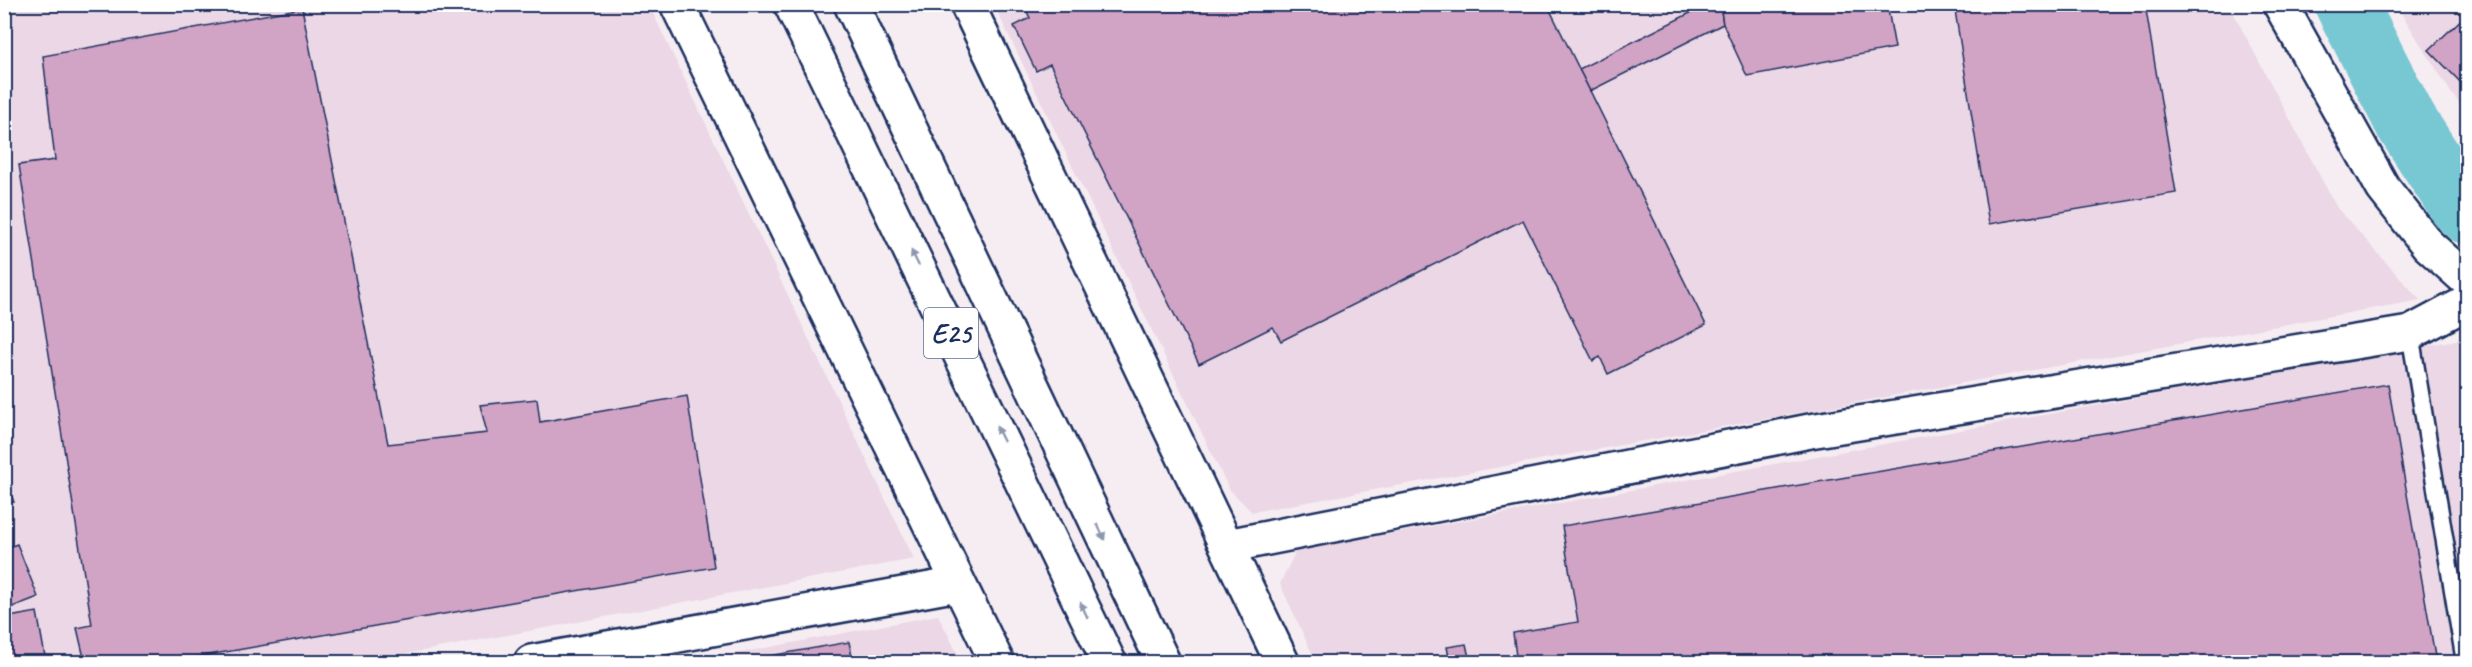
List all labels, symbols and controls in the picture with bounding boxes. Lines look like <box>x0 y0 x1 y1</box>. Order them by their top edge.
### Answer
one-way arrow <box>910 250 919 267</box>
road number: E25 <box>924 308 978 358</box>
one-way arrow <box>995 425 1004 442</box>
one-way arrow <box>1097 523 1106 540</box>
one-way arrow <box>1080 601 1089 618</box>

